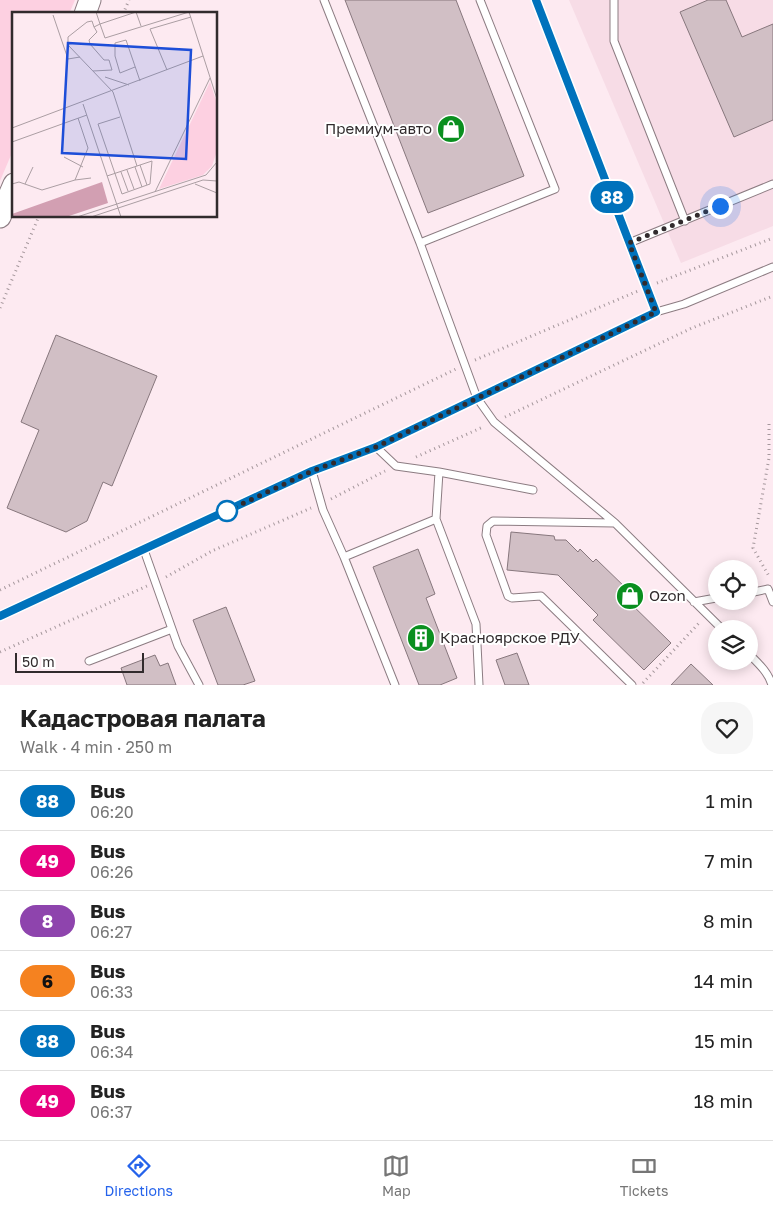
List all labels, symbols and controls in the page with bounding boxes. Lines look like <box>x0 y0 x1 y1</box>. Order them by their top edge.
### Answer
inset map <box>12 12 218 218</box>
shop icon: Премиум-авто <box>436 114 466 144</box>
place label: Премиум-авто <box>325 119 432 137</box>
line badge: 88 <box>590 181 634 213</box>
text: 88 <box>600 186 624 208</box>
your location <box>708 194 733 219</box>
unlabelled marker <box>216 500 238 522</box>
map controls <box>708 560 758 670</box>
button: locate <box>708 560 758 610</box>
shop icon: Ozon <box>615 581 645 611</box>
place label: Ozon <box>649 586 686 604</box>
button: layers <box>708 620 758 670</box>
building icon: Красноярское РДУ <box>406 623 436 653</box>
place label: Красноярское РДУ <box>440 628 580 646</box>
scale bar <box>15 650 144 673</box>
text: 50 m <box>22 653 55 670</box>
button: heart <box>701 702 753 754</box>
text: Кадастровая палата <box>20 703 266 732</box>
text: Walk · 4 min · 250 m <box>20 737 172 757</box>
text: Bus <box>90 779 125 802</box>
text: 1 min <box>705 789 753 812</box>
text: 88 <box>36 790 59 812</box>
text: 06:20 <box>90 802 134 822</box>
text: Bus <box>90 839 125 862</box>
text: 7 min <box>705 849 753 872</box>
text: 49 <box>36 850 59 872</box>
text: 06:26 <box>90 862 133 882</box>
text: Bus <box>90 899 125 922</box>
text: 8 min <box>703 909 753 932</box>
text: 8 <box>42 910 53 932</box>
text: 06:27 <box>90 922 132 942</box>
text: Bus <box>90 959 125 982</box>
text: 14 min <box>694 969 753 992</box>
text: 6 <box>42 970 53 992</box>
text: 06:33 <box>90 982 133 1002</box>
text: Bus <box>90 1019 125 1042</box>
text: 15 min <box>694 1029 753 1052</box>
text: 88 <box>36 1030 59 1052</box>
text: 06:34 <box>90 1042 134 1062</box>
text: Bus <box>90 1079 125 1102</box>
text: 18 min <box>694 1089 753 1112</box>
text: 49 <box>36 1090 59 1112</box>
text: 06:37 <box>90 1102 132 1122</box>
tab: Directions <box>105 1152 173 1199</box>
tab: Map <box>382 1152 411 1199</box>
tab: Tickets <box>620 1152 668 1199</box>

